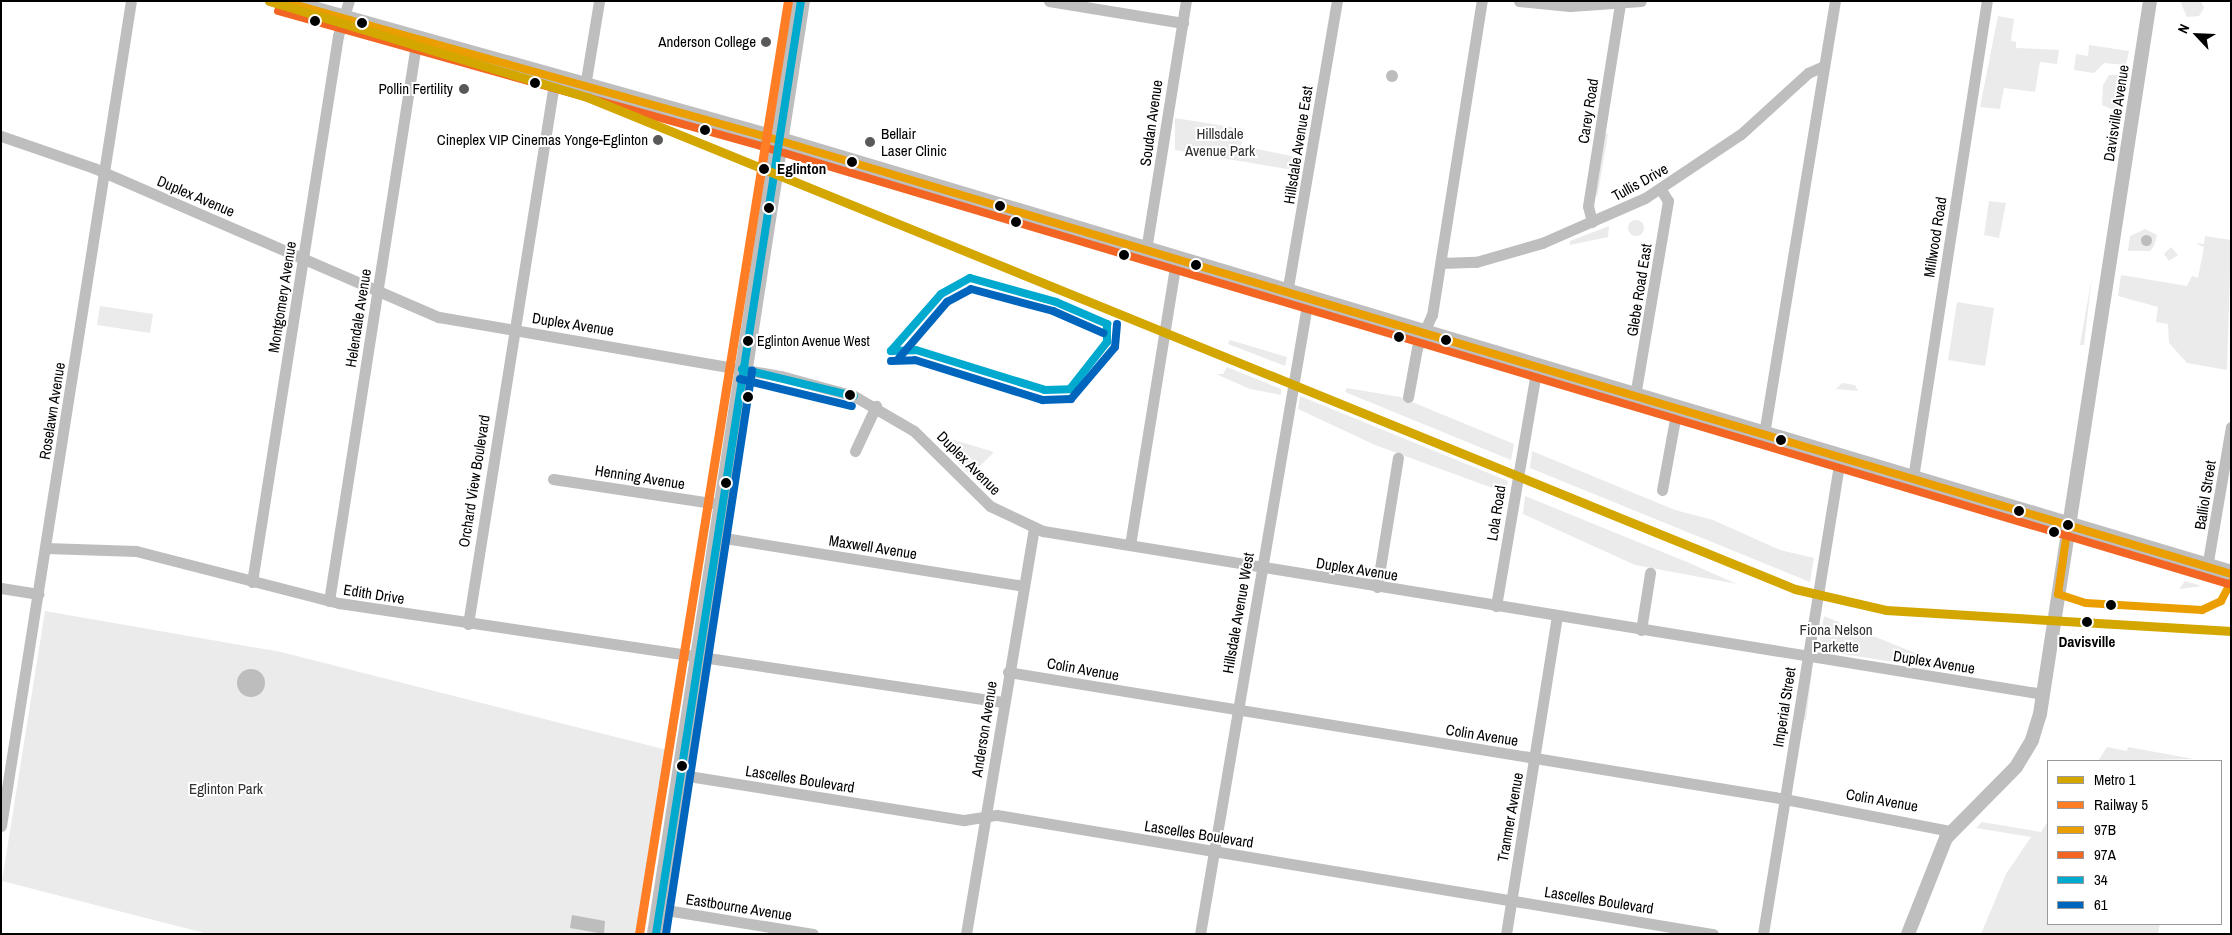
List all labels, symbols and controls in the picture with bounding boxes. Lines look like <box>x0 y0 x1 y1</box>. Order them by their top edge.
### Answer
north arrow <box>2172 10 2222 60</box>
unlabelled marker <box>310 16 320 26</box>
unlabelled marker <box>357 18 367 28</box>
text: N <box>2173 21 2193 36</box>
place label: Anderson College <box>658 33 756 51</box>
marker: Anderson College <box>760 36 772 48</box>
street label: Davisville Avenue <box>2099 63 2133 163</box>
street label: Carey Road <box>1574 77 1602 145</box>
unlabelled marker <box>530 78 540 88</box>
street label: Soudan Avenue <box>1136 79 1166 167</box>
place label: Pollin Fertility <box>378 80 453 98</box>
marker: Pollin Fertility <box>457 82 471 96</box>
street label: Hillsdale Avenue East <box>1280 84 1316 206</box>
place label: Bellair Laser Clinic <box>881 124 947 159</box>
park label: Hillsdale Avenue Park <box>1185 124 1255 159</box>
unlabelled marker <box>700 125 710 135</box>
place label: Cineplex VIP Cinemas Yonge-Eglinton <box>436 131 648 149</box>
marker: Cineplex VIP Cinemas Yonge-Eglinton <box>652 134 664 146</box>
marker: Bellair Laser Clinic <box>863 135 877 149</box>
unlabelled marker <box>847 157 857 167</box>
street label: Tullis Drive <box>1609 159 1671 205</box>
marker: Eglinton <box>755 160 773 178</box>
place label: Eglinton <box>777 160 826 178</box>
street label: Duplex Avenue <box>154 171 238 221</box>
street label: Millwood Road <box>1920 195 1950 279</box>
unlabelled marker <box>995 201 1005 211</box>
unlabelled marker <box>764 203 774 213</box>
unlabelled marker <box>1011 217 1021 227</box>
street label: Montgomery Avenue <box>264 240 300 354</box>
street label: Glebe Road East <box>1623 242 1655 338</box>
unlabelled marker <box>1119 250 1129 260</box>
unlabelled marker <box>1191 260 1201 270</box>
street label: Helendale Avenue <box>341 267 375 369</box>
street label: Duplex Avenue <box>531 309 615 339</box>
unlabelled marker <box>1394 332 1404 342</box>
place label: Eglinton Avenue West <box>757 333 870 349</box>
unlabelled marker <box>1441 335 1451 345</box>
marker: Eglinton Avenue West <box>743 336 753 346</box>
street label: Roselawn Avenue <box>35 361 69 461</box>
unlabelled marker <box>845 390 855 400</box>
unlabelled marker <box>743 392 753 402</box>
street label: Orchard View Boulevard <box>455 414 493 548</box>
street label: Duplex Avenue <box>933 427 1005 499</box>
unlabelled marker <box>1776 435 1786 445</box>
street label: Balliol Street <box>2191 459 2219 531</box>
street label: Henning Avenue <box>593 461 687 493</box>
unlabelled marker <box>721 478 731 488</box>
street label: Lola Road <box>1483 484 1509 542</box>
unlabelled marker <box>2014 506 2024 516</box>
unlabelled marker <box>2063 520 2073 530</box>
unlabelled marker <box>2049 527 2059 537</box>
street label: Maxwell Avenue <box>827 531 919 563</box>
street label: Hillsdale Avenue West <box>1218 551 1258 675</box>
street label: Duplex Avenue <box>1315 554 1399 584</box>
street label: Edith Drive <box>342 580 406 608</box>
unlabelled marker <box>2106 600 2116 610</box>
marker: Davisville <box>2078 613 2096 631</box>
park label: Fiona Nelson Parkette <box>1799 620 1873 655</box>
place label: Davisville <box>2059 633 2115 651</box>
street label: Duplex Avenue <box>1892 647 1976 677</box>
street label: Colin Avenue <box>1045 654 1121 684</box>
street label: Imperial Street <box>1769 666 1799 748</box>
street label: Anderson Avenue <box>967 679 1001 779</box>
street label: Colin Avenue <box>1444 720 1520 750</box>
legend <box>2047 760 2222 925</box>
unlabelled marker <box>677 761 687 771</box>
street label: Lascelles Boulevard <box>744 762 856 796</box>
text: Metro 1 <box>2094 769 2136 790</box>
street label: Tranmer Avenue <box>1493 771 1527 863</box>
park label: Eglinton Park <box>189 780 263 798</box>
street label: Colin Avenue <box>1844 785 1920 815</box>
text: Railway 5 <box>2094 794 2148 815</box>
street label: Lascelles Boulevard <box>1143 817 1255 851</box>
text: 97B <box>2094 819 2116 840</box>
text: 97A <box>2094 844 2116 865</box>
text: 34 <box>2094 869 2108 890</box>
street label: Lascelles Boulevard <box>1543 883 1655 917</box>
street label: Eastbourne Avenue <box>684 890 794 924</box>
text: 61 <box>2094 894 2108 915</box>

